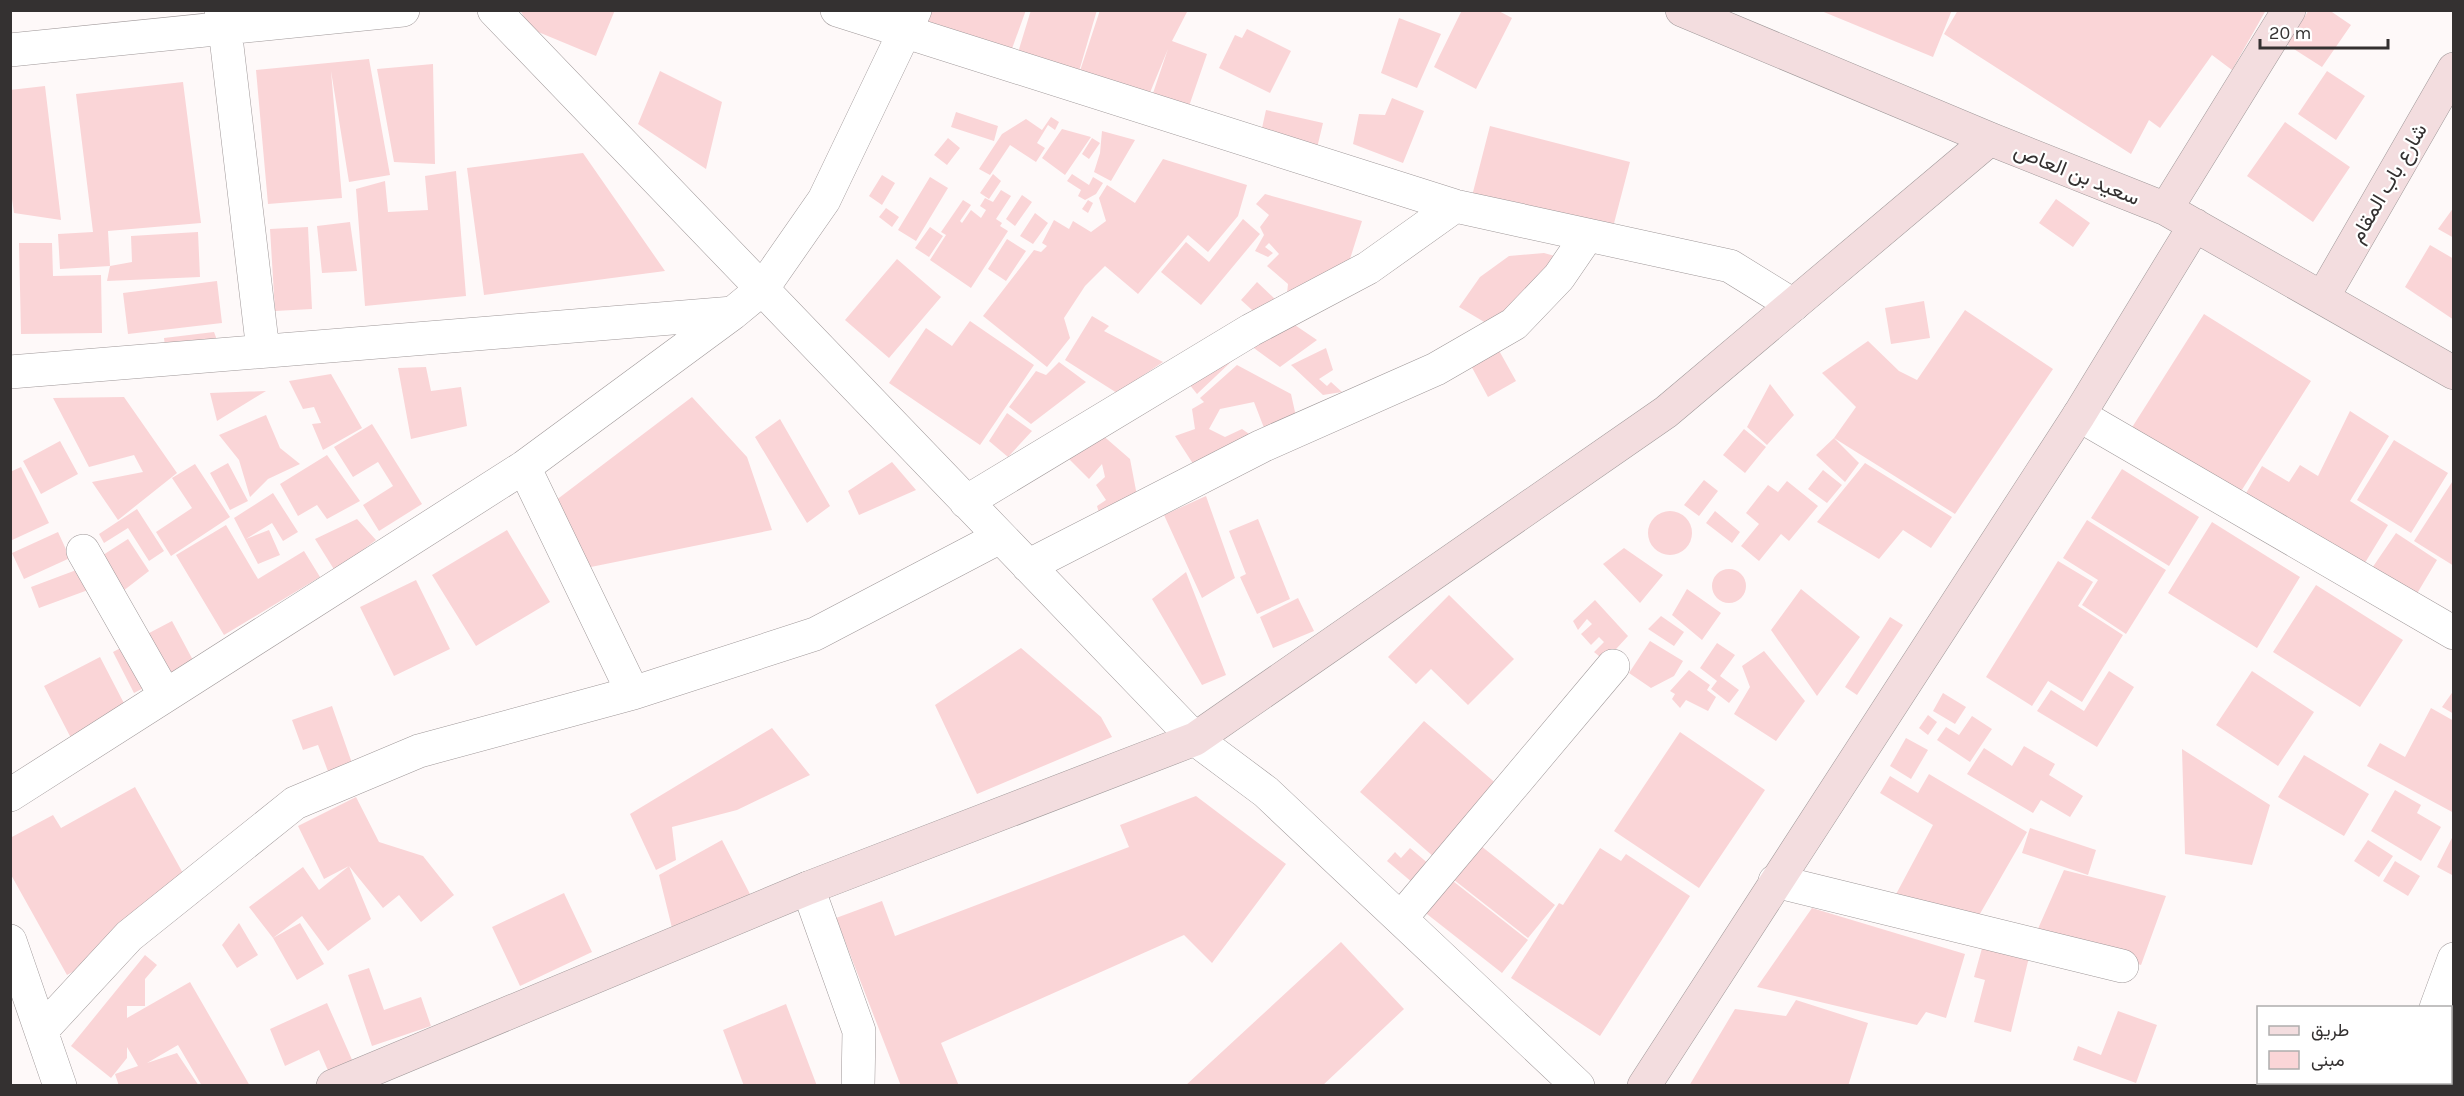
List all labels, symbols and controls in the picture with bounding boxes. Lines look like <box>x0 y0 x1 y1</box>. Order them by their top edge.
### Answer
scale bar <box>2260 12 2388 50</box>
text: 20 m <box>2269 22 2311 44</box>
street label: شارع باب المقام <box>2344 119 2434 248</box>
street label: سعيد بن العاص <box>2011 138 2143 210</box>
legend <box>2257 1006 2452 1084</box>
text: طريق <box>2311 1019 2349 1041</box>
text: مبنى <box>2311 1049 2345 1071</box>

